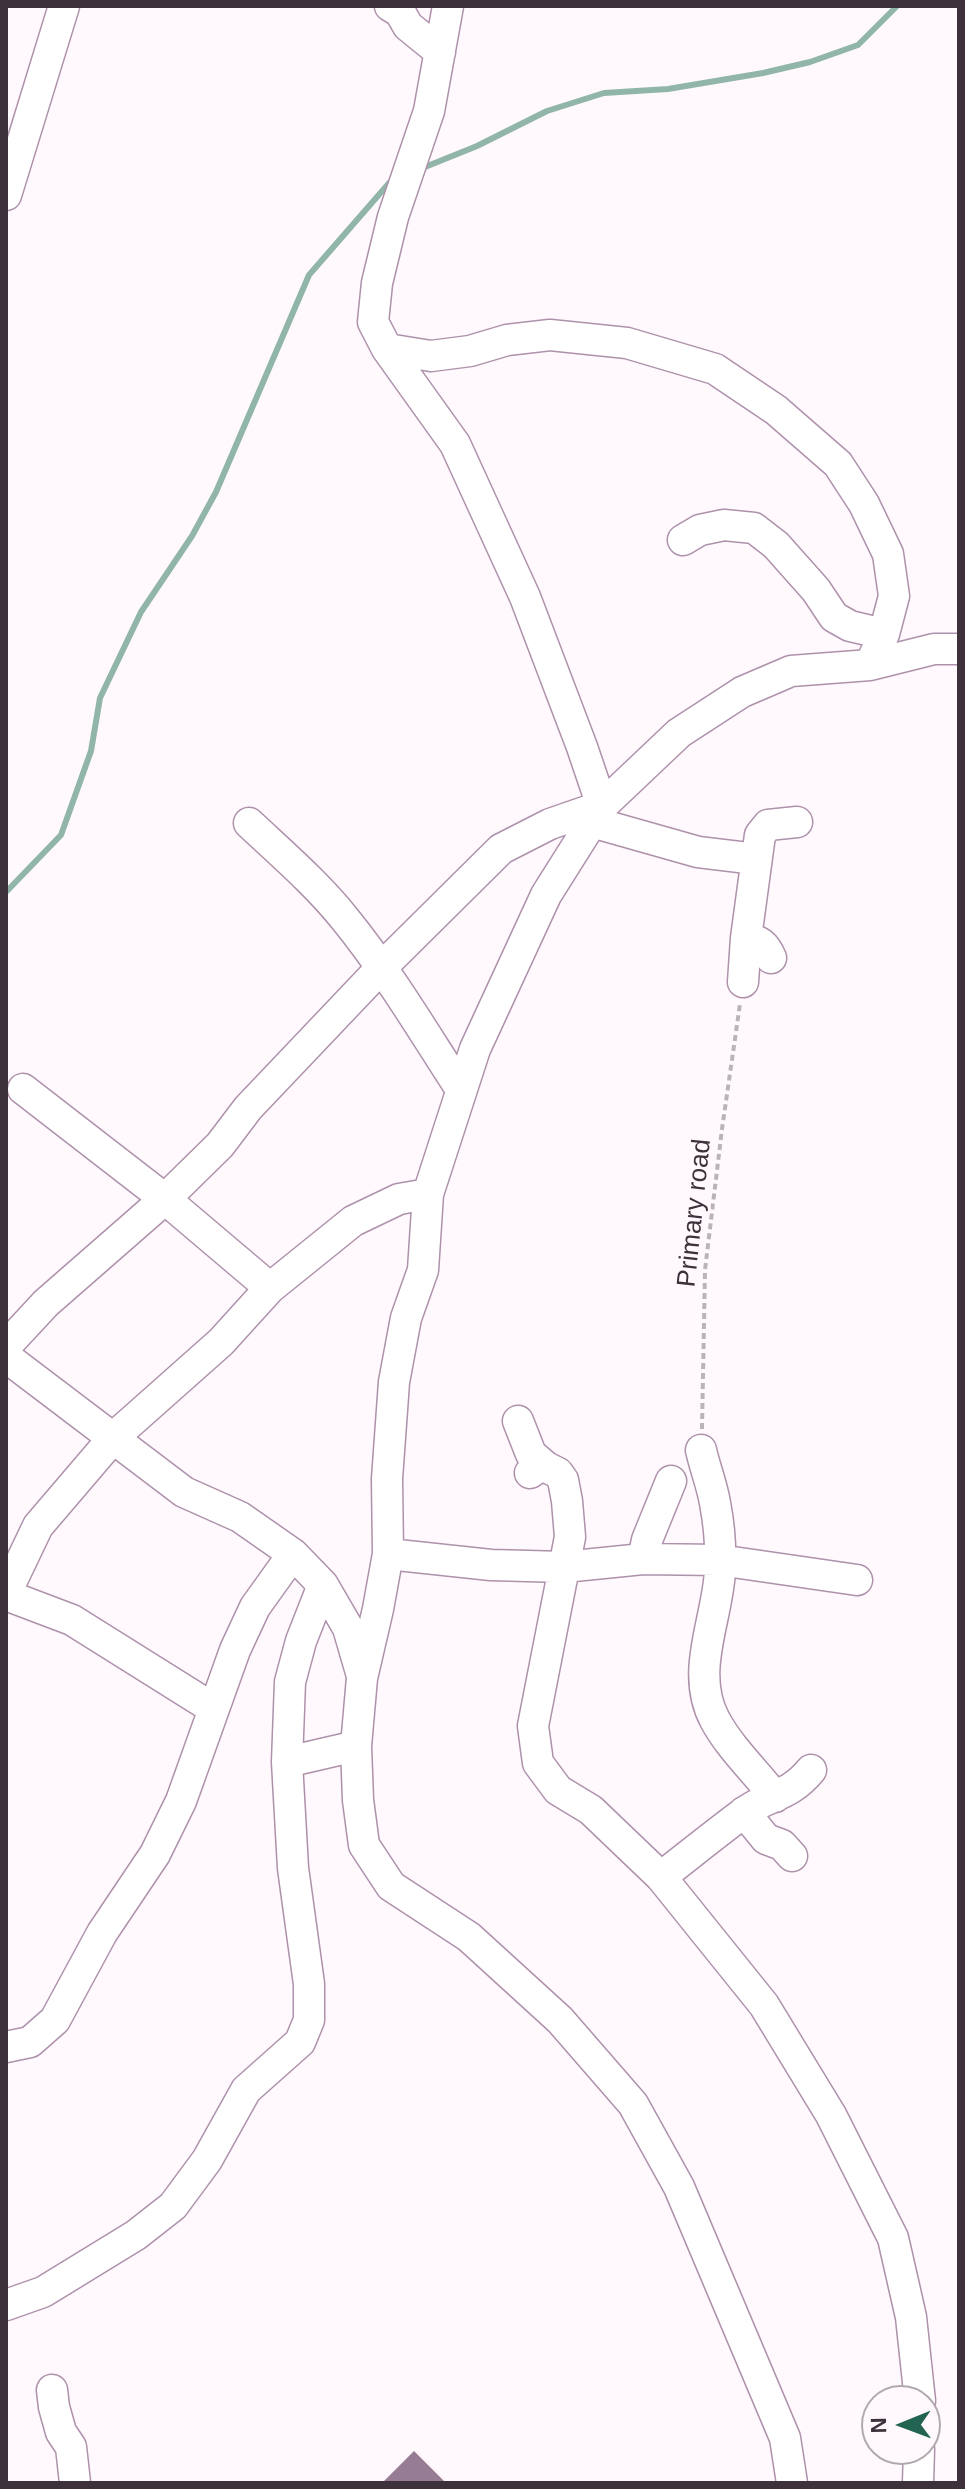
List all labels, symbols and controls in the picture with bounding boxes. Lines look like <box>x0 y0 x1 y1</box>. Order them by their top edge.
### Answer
street label: Primary road <box>672 1137 718 1289</box>
north arrow <box>861 2385 941 2465</box>
text: N <box>866 2417 891 2434</box>

